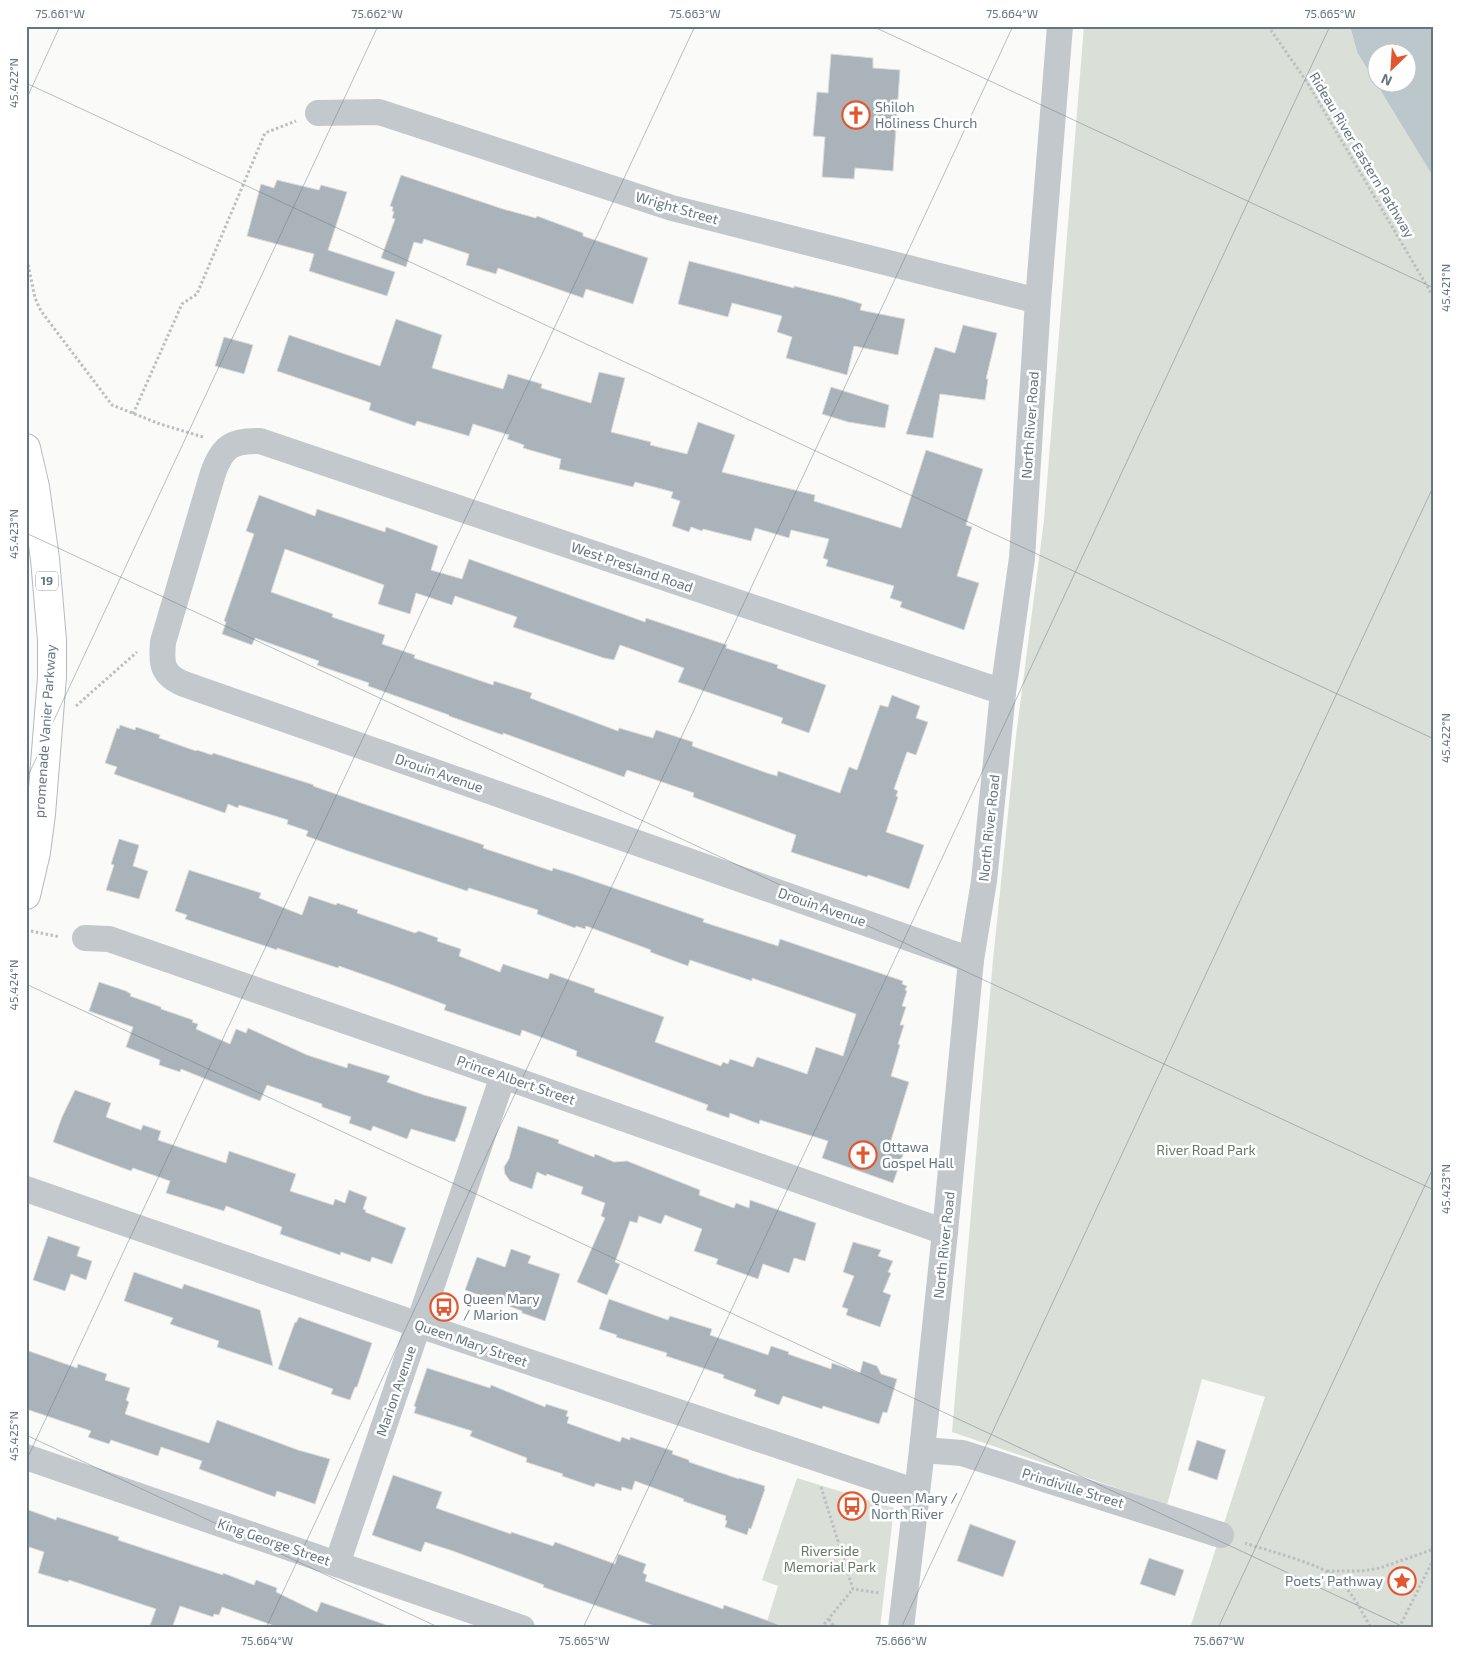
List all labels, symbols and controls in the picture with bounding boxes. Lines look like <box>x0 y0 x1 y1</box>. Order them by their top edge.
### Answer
text: 75.661°W <box>35 6 85 20</box>
text: 75.662°W <box>351 6 403 20</box>
text: 75.663°W <box>669 6 721 20</box>
text: 75.664°W <box>986 6 1038 20</box>
text: 75.665°W <box>1304 6 1356 20</box>
north arrow <box>1368 42 1418 92</box>
text: 45.422°N <box>6 58 20 108</box>
street label: Rideau River Eastern Pathway <box>1306 69 1419 241</box>
text: N <box>1378 70 1394 90</box>
place label: Shiloh Holiness Church <box>875 98 977 131</box>
church icon: Shiloh Holiness Church <box>841 100 871 130</box>
street label: Wright Street <box>634 188 721 227</box>
text: 45.421°N <box>1438 264 1452 312</box>
street label: North River Road <box>1017 371 1042 479</box>
text: 45.423°N <box>6 509 20 559</box>
street label: West Presland Road <box>569 538 695 595</box>
road number: 19 <box>36 572 58 590</box>
street label: promenade Vanier Parkway <box>30 643 59 818</box>
text: 45.422°N <box>1438 713 1452 763</box>
street label: Drouin Avenue <box>393 750 485 796</box>
street label: North River Road <box>974 774 1003 882</box>
street label: Drouin Avenue <box>776 884 868 930</box>
text: 45.424°N <box>6 960 20 1010</box>
street label: Prince Albert Street <box>455 1051 577 1108</box>
place label: Ottawa Gospel Hall <box>882 1138 955 1171</box>
church icon: Ottawa Gospel Hall <box>848 1140 878 1170</box>
park label: River Road Park <box>1156 1141 1256 1158</box>
text: 45.423°N <box>1438 1164 1452 1214</box>
street label: North River Road <box>929 1191 958 1299</box>
place label: Queen Mary / Marion <box>463 1290 540 1323</box>
bus stop icon: Queen Mary / Marion <box>429 1292 459 1322</box>
street label: Queen Mary Street <box>412 1315 530 1370</box>
street label: Marion Avenue <box>372 1343 419 1438</box>
text: 45.425°N <box>6 1411 20 1461</box>
street label: Prindiville Street <box>1020 1464 1126 1511</box>
place label: Queen Mary / North River <box>871 1489 958 1522</box>
bus stop icon: Queen Mary / North River <box>837 1491 867 1521</box>
street label: King George Street <box>216 1514 333 1569</box>
park label: Riverside Memorial Park <box>784 1542 876 1575</box>
place icon: Poets' Pathway <box>1387 1566 1417 1596</box>
place label: Poets' Pathway <box>1285 1572 1384 1589</box>
text: 75.664°W <box>241 1633 293 1647</box>
text: 75.665°W <box>558 1633 610 1647</box>
text: 75.666°W <box>875 1633 927 1647</box>
text: 75.667°W <box>1194 1633 1244 1647</box>

